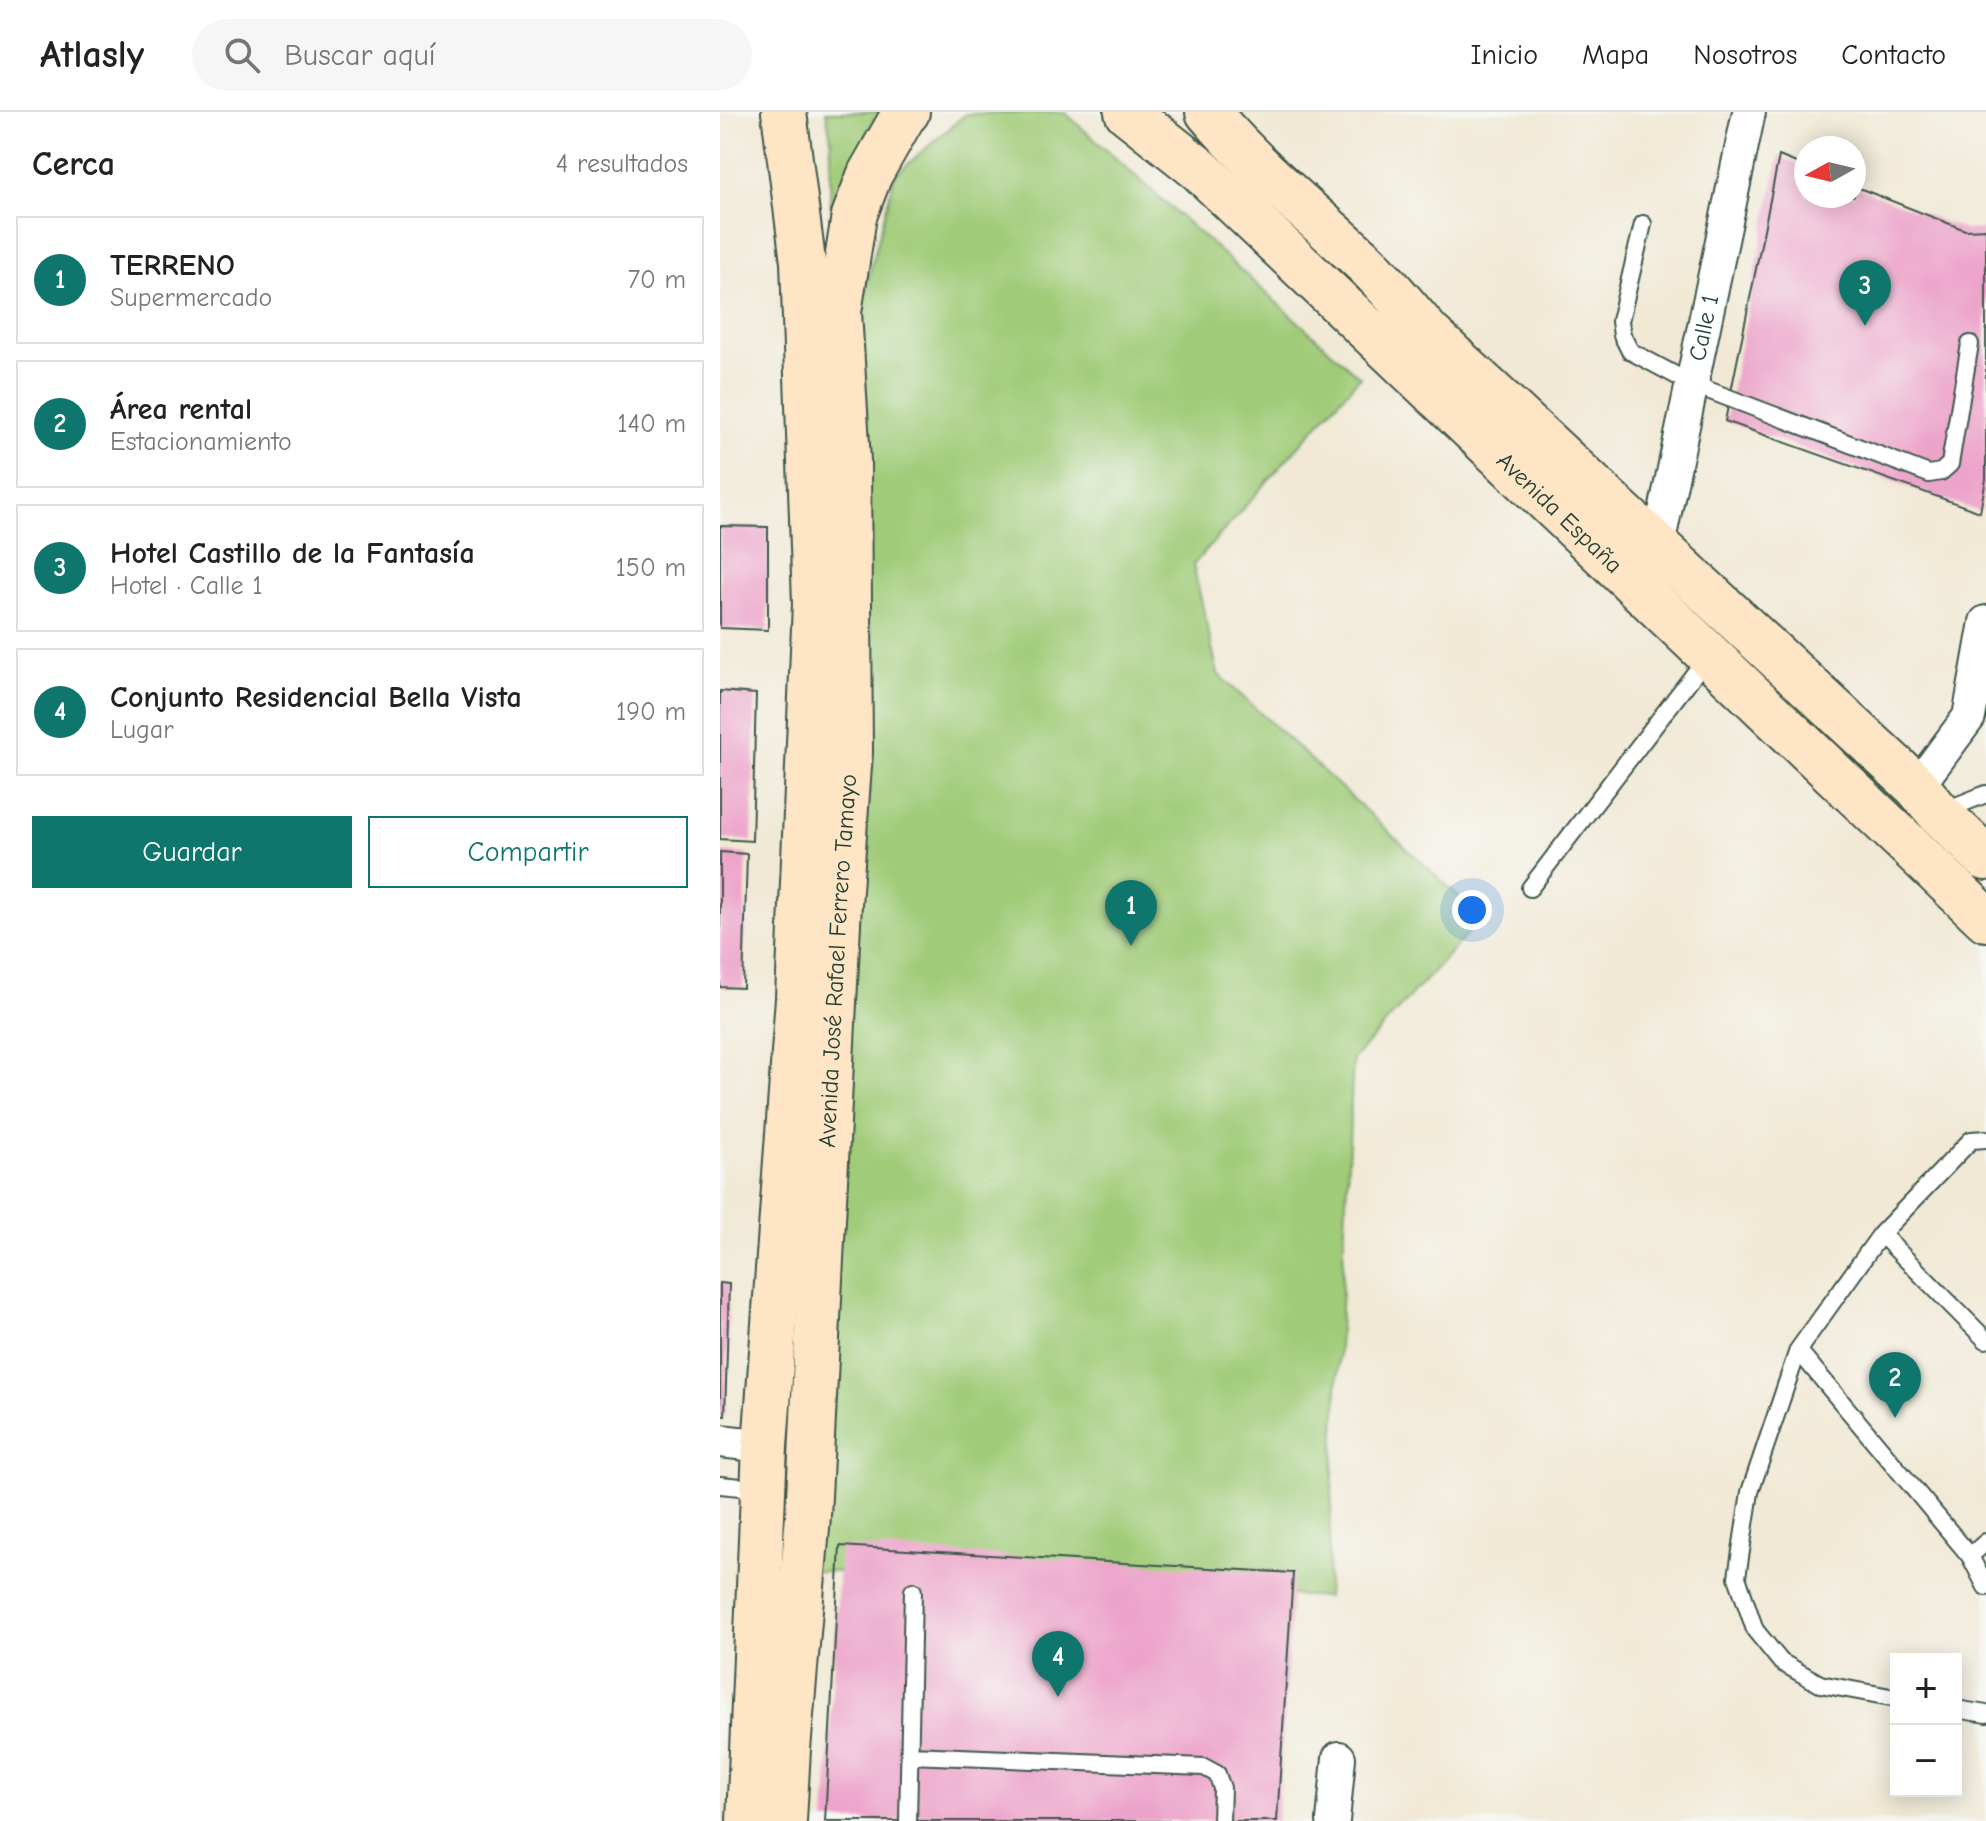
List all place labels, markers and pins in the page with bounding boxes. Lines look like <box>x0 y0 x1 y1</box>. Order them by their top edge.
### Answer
pin: 3 <box>1839 260 1891 326</box>
pin: 1 <box>1105 880 1157 946</box>
pin: 2 <box>1869 1352 1921 1418</box>
pin: 4 <box>1032 1631 1084 1697</box>

